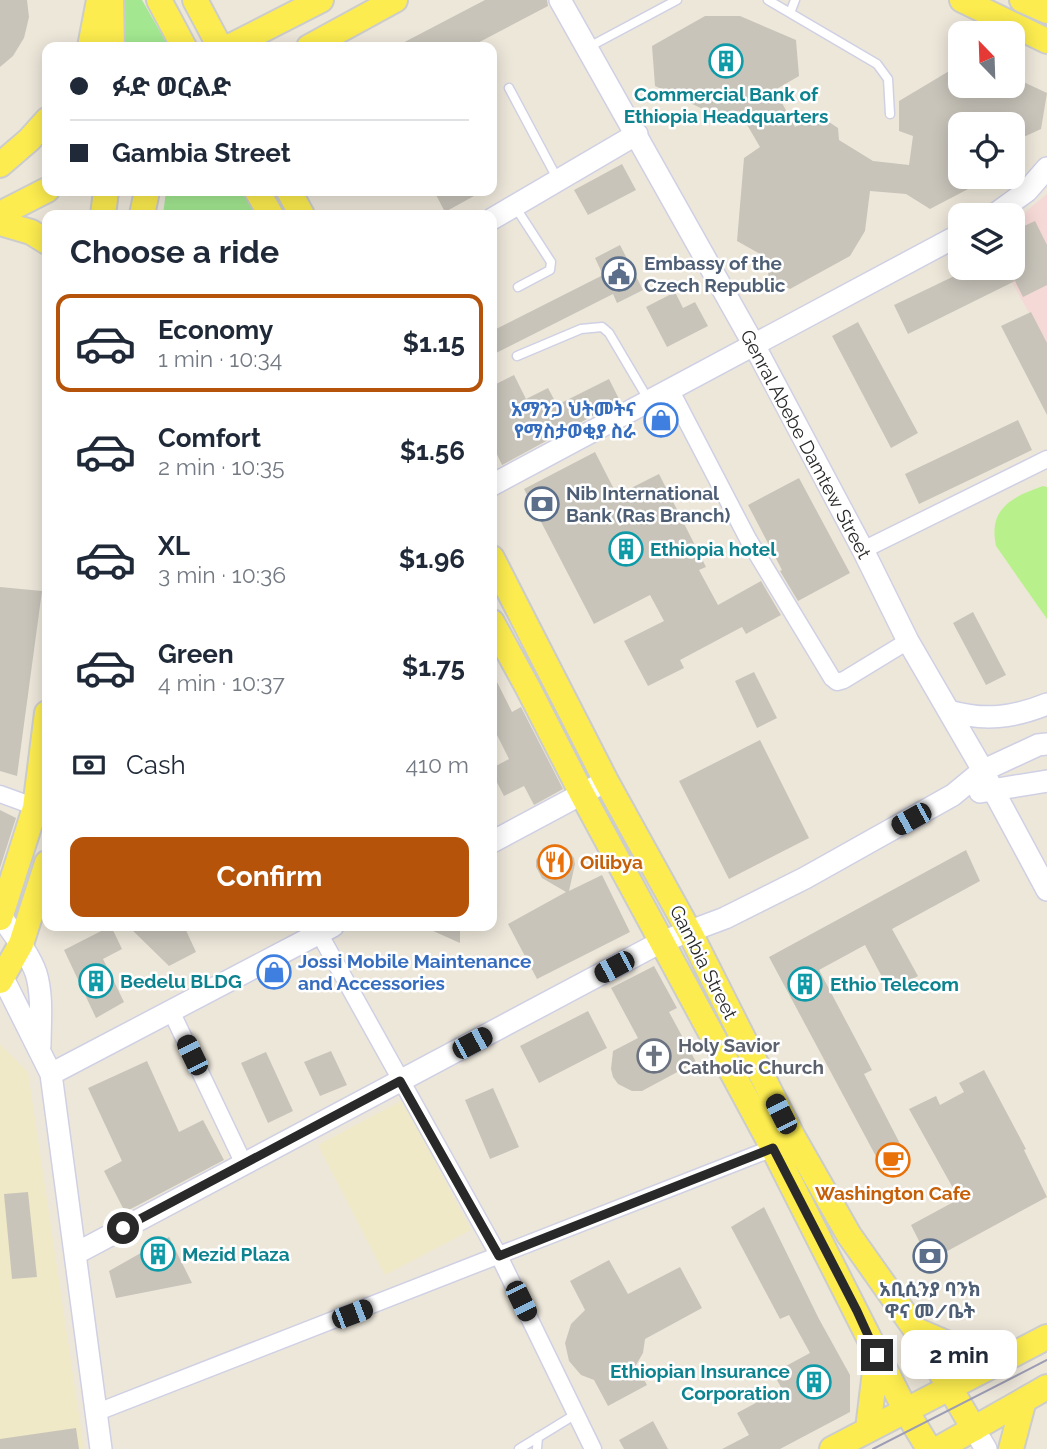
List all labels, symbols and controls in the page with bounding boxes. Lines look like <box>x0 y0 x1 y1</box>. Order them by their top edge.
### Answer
north arrow <box>948 21 1026 98</box>
map controls <box>948 21 1025 280</box>
building icon: Commercial Bank of Ethiopia Headquarters <box>707 42 745 80</box>
text: ፉድ ወርልድ <box>112 72 231 102</box>
place label: Commercial Bank of Ethiopia Headquarters <box>624 83 828 127</box>
button: locate <box>948 112 1025 189</box>
text: Gambia Street <box>112 138 291 168</box>
button: layers <box>948 203 1025 280</box>
text: Choose a ride <box>70 233 279 270</box>
place label: Embassy of the Czech Republic <box>644 252 786 296</box>
public building icon: Embassy of the Czech Republic <box>600 255 638 293</box>
icon: car <box>74 312 137 375</box>
text: Economy <box>158 315 273 345</box>
street label: Genral Abebe Damtew Street <box>736 326 876 563</box>
text: $1.15 <box>403 328 465 358</box>
text: 1 min · 10:34 <box>158 345 282 372</box>
place label: አማንጋ ህትመትና የማስታወቂያ ስራ <box>511 398 636 442</box>
shop icon: አማንጋ ህትመትና የማስታወቂያ ስራ <box>642 401 680 439</box>
icon: car <box>74 420 137 483</box>
text: Comfort <box>158 423 261 453</box>
text: $1.56 <box>400 436 465 466</box>
text: 2 min · 10:35 <box>158 453 285 480</box>
place label: Nib International Bank (Ras Branch) <box>566 482 730 526</box>
bank icon: Nib International Bank (Ras Branch) <box>523 485 561 523</box>
icon: car <box>74 528 137 591</box>
building icon: Ethiopia hotel <box>607 530 645 568</box>
text: XL <box>158 531 190 561</box>
place label: Ethiopia hotel <box>650 538 777 560</box>
text: $1.96 <box>399 544 465 574</box>
text: 3 min · 10:36 <box>158 561 286 588</box>
icon: car <box>74 636 137 699</box>
text: Green <box>158 639 234 669</box>
text: $1.75 <box>402 652 465 682</box>
text: 4 min · 10:37 <box>158 669 285 696</box>
icon: cash <box>70 746 108 784</box>
text: Cash <box>126 750 186 780</box>
text: 410 m <box>406 751 469 778</box>
car <box>888 800 935 838</box>
button: Confirm <box>70 837 469 917</box>
restaurant icon: Oilibya <box>536 843 574 881</box>
place label: Oilibya <box>580 851 643 873</box>
street label: Gambia Street <box>666 901 742 1023</box>
car <box>591 948 638 986</box>
place label: Jossi Mobile Maintenance and Accessories <box>298 950 531 994</box>
shop icon: Jossi Mobile Maintenance and Accessories <box>255 953 293 991</box>
building icon: Bedelu BLDG <box>77 962 115 1000</box>
building icon: Ethio Telecom <box>786 965 824 1003</box>
place label: Bedelu BLDG <box>120 970 242 992</box>
place label: Ethio Telecom <box>830 973 959 995</box>
car <box>449 1024 496 1062</box>
car <box>174 1032 211 1078</box>
place label: Holy Savior Catholic Church <box>678 1034 824 1078</box>
church icon: Holy Savior Catholic Church <box>635 1037 673 1075</box>
car <box>763 1091 800 1137</box>
cafe icon: Washington Cafe <box>874 1141 912 1179</box>
place label: Washington Cafe <box>815 1182 971 1204</box>
route start <box>107 1212 139 1244</box>
building icon: Mezid Plaza <box>139 1235 177 1273</box>
bank icon: አቢሲንያ ባንክ ዋና መ/ቤት <box>911 1237 949 1275</box>
place label: Mezid Plaza <box>182 1243 290 1265</box>
car <box>503 1278 540 1324</box>
place label: አቢሲንያ ባንክ ዋና መ/ቤት <box>879 1278 981 1322</box>
car <box>329 1297 376 1331</box>
callout: 2 min <box>902 1330 1017 1380</box>
route end <box>861 1339 893 1371</box>
text: 2 min <box>929 1341 989 1368</box>
place label: Ethiopian Insurance Corporation <box>610 1360 790 1404</box>
building icon: Ethiopian Insurance Corporation <box>795 1363 833 1401</box>

